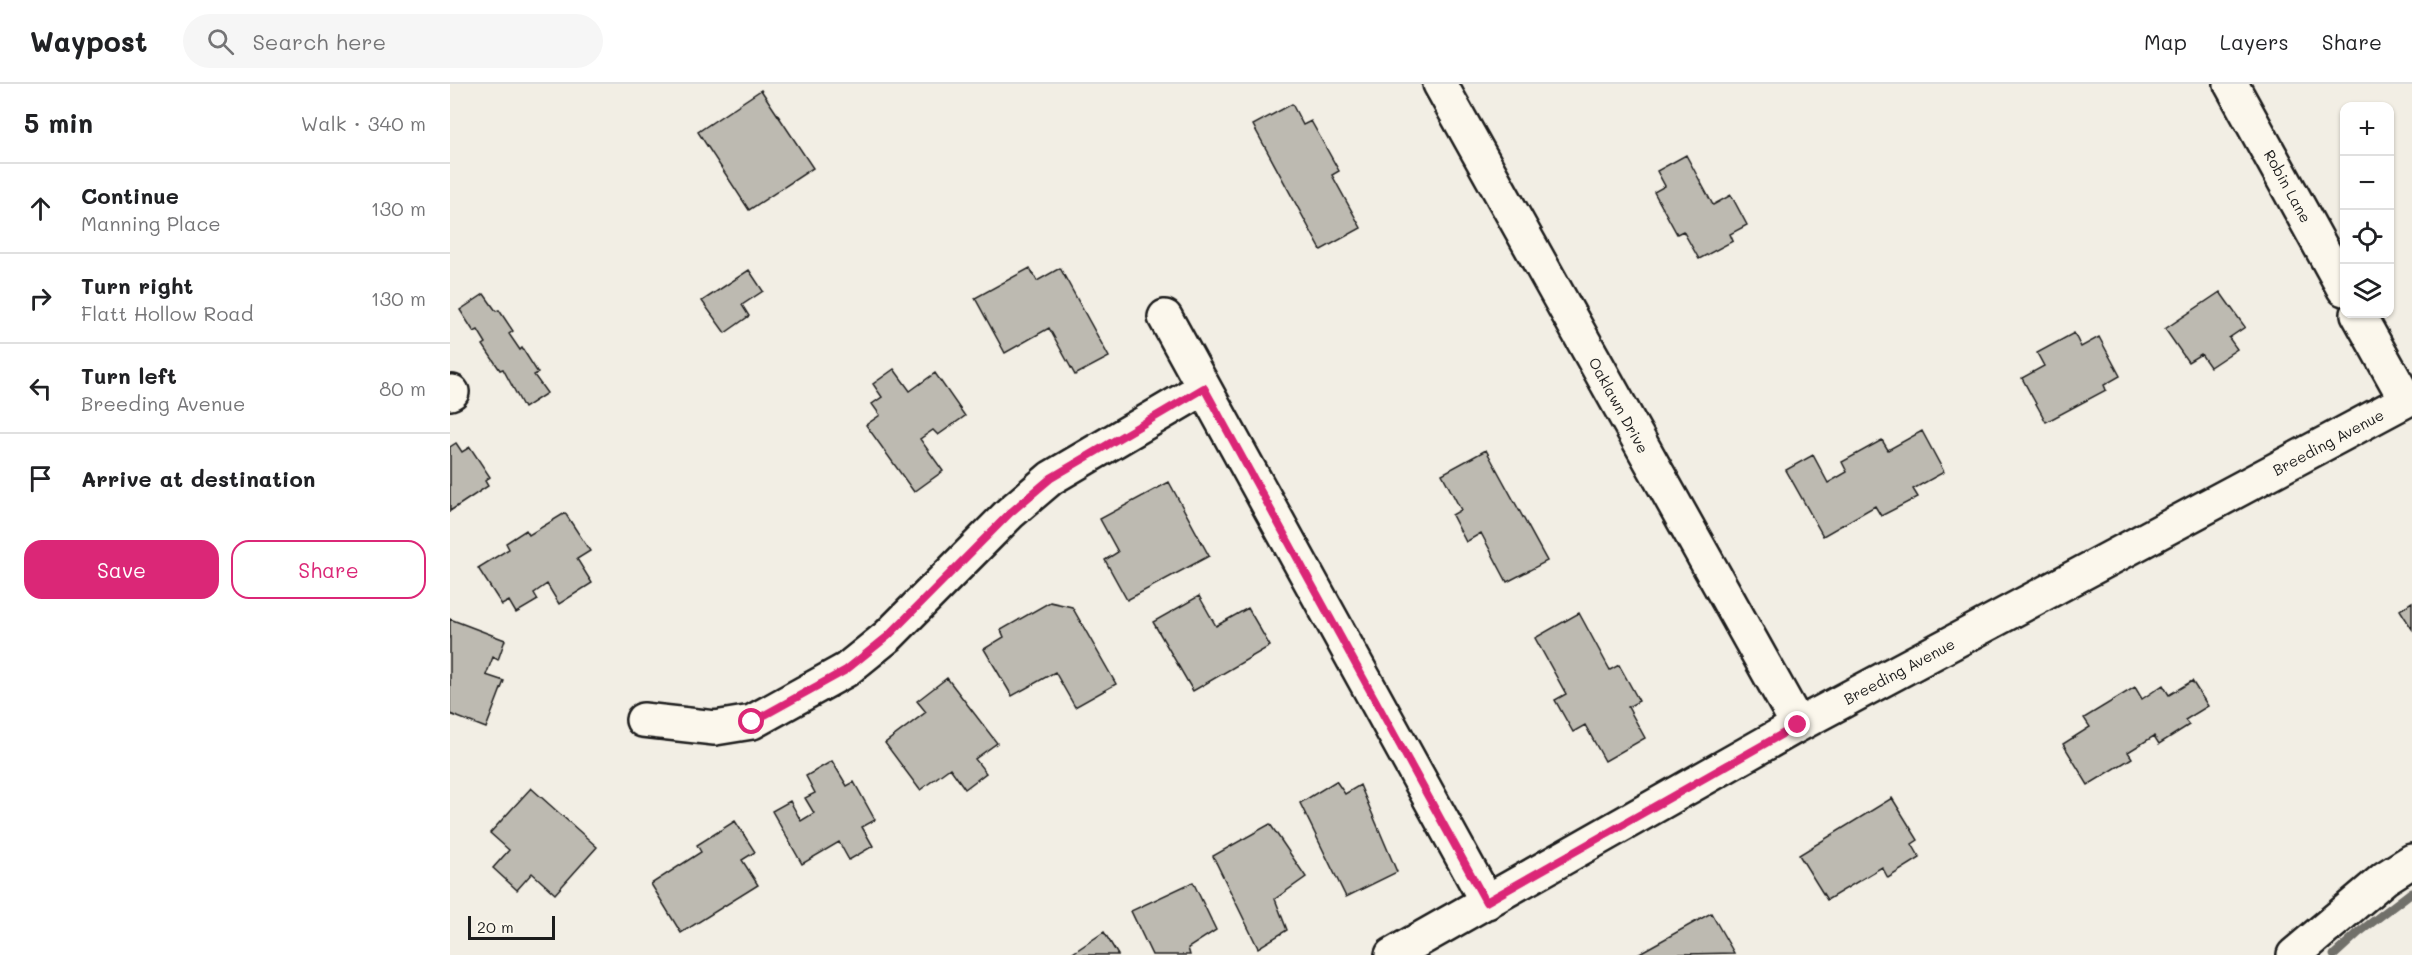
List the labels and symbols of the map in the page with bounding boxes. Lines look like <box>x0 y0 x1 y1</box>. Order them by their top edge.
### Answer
street label: Robin Lane <box>2260 146 2316 226</box>
street label: Oaklawn Drive <box>1584 353 1654 457</box>
street label: Breeding Avenue <box>2269 404 2387 480</box>
street label: Breeding Avenue <box>1840 633 1958 709</box>
route start <box>738 708 764 734</box>
route end <box>1784 711 1810 737</box>
scale bar <box>468 913 555 940</box>

